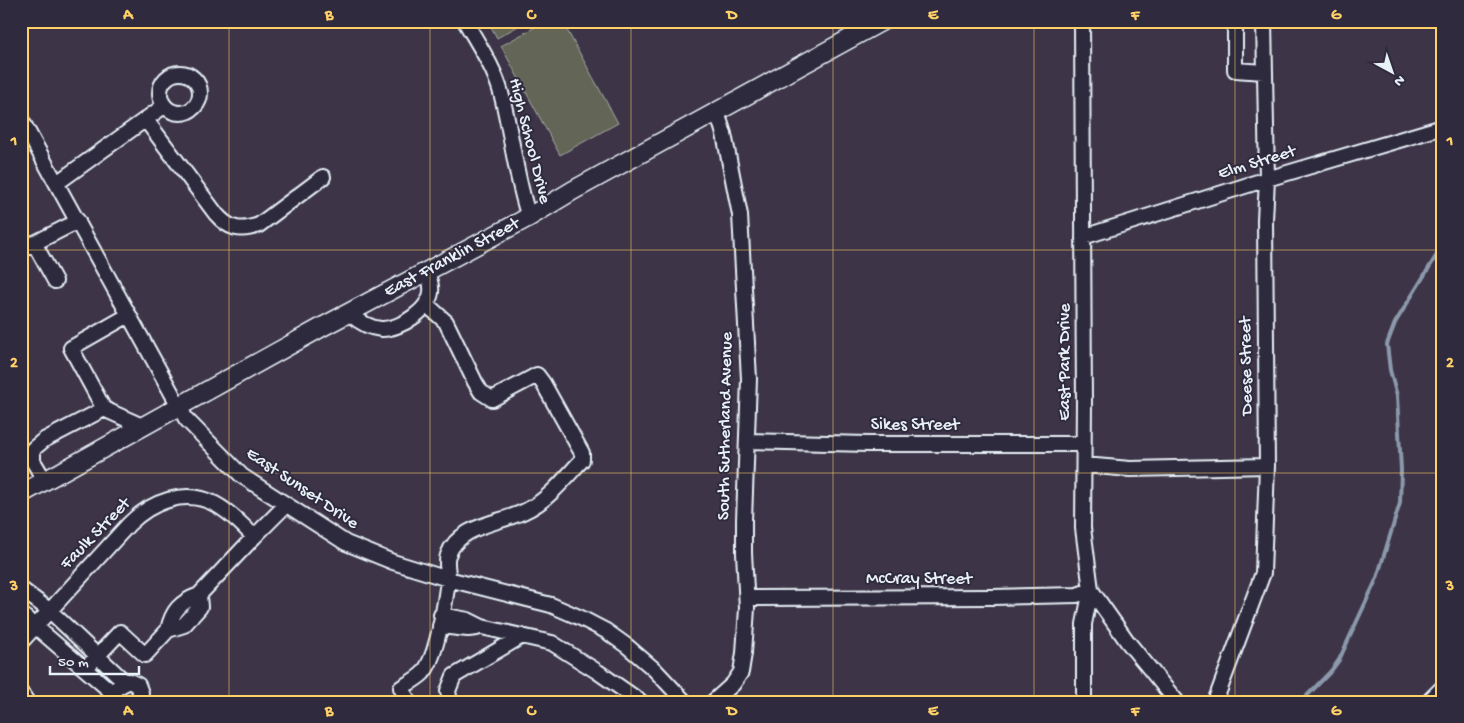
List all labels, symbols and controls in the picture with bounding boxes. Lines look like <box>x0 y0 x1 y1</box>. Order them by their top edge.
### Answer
text: A <box>122 7 134 26</box>
text: B <box>324 7 334 26</box>
text: C <box>526 7 537 26</box>
text: D <box>725 7 738 26</box>
text: E <box>928 7 939 26</box>
text: F <box>1130 7 1141 26</box>
text: G <box>1331 7 1342 26</box>
north arrow <box>1366 48 1416 98</box>
text: N <box>1390 71 1408 89</box>
street label: High School Drive <box>503 76 555 207</box>
text: 1 <box>10 133 17 152</box>
text: 1 <box>1446 133 1453 152</box>
street label: Elm Street <box>1216 141 1300 185</box>
street label: East Franklin Street <box>381 213 525 303</box>
street label: East Park Drive <box>1055 303 1076 421</box>
street label: Deese Street <box>1236 315 1258 416</box>
street label: South Sutherland Avenue <box>714 331 738 520</box>
text: 2 <box>10 355 18 374</box>
text: 2 <box>1446 355 1454 374</box>
street label: Sikes Street <box>871 415 961 436</box>
street label: East Sunset Drive <box>242 444 363 535</box>
street label: Faulk Street <box>56 492 137 575</box>
street label: McCray Street <box>866 569 974 590</box>
text: 3 <box>9 578 18 597</box>
text: 3 <box>1445 578 1454 597</box>
scale bar <box>50 643 139 675</box>
text: 50 m <box>58 654 89 672</box>
text: A <box>122 703 134 722</box>
text: B <box>324 703 334 722</box>
text: C <box>526 703 537 722</box>
text: D <box>725 703 738 722</box>
text: E <box>928 703 939 722</box>
text: F <box>1130 703 1141 722</box>
text: G <box>1331 703 1342 722</box>

